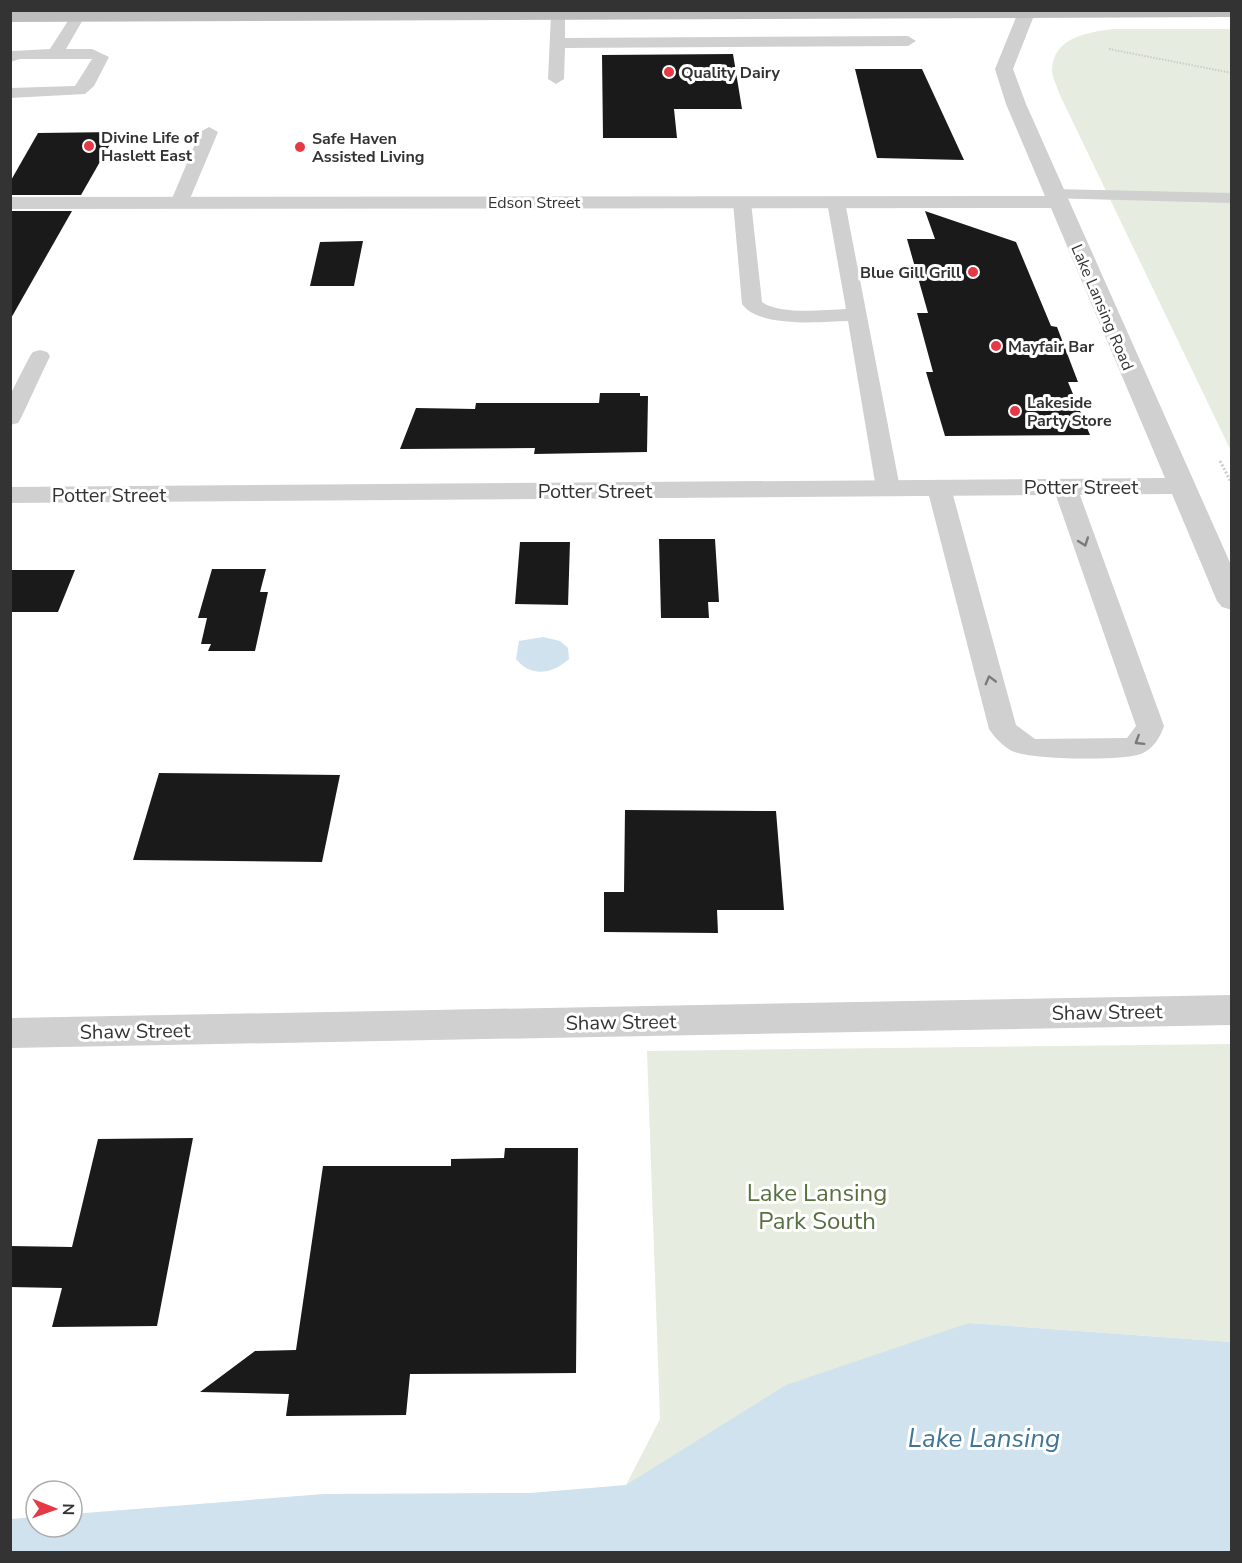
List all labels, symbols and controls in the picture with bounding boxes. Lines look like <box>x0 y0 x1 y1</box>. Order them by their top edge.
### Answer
place label: Quality Dairy <box>681 62 781 84</box>
marker: Quality Dairy <box>662 65 676 79</box>
place label: Divine Life of Haslett East <box>101 127 200 167</box>
place label: Safe Haven Assisted Living <box>312 128 424 168</box>
marker: Divine Life of Haslett East <box>82 139 96 153</box>
marker: Safe Haven Assisted Living <box>293 140 307 154</box>
street label: Edson Street <box>488 192 580 214</box>
street label: Lake Lansing Road <box>1066 241 1139 374</box>
place label: Blue Gill Grill <box>860 262 961 284</box>
marker: Blue Gill Grill <box>966 265 980 279</box>
place label: Mayfair Bar <box>1008 336 1095 358</box>
marker: Mayfair Bar <box>989 339 1003 353</box>
place label: Lakeside Party Store <box>1027 392 1112 432</box>
marker: Lakeside Party Store <box>1008 404 1022 418</box>
street label: Potter Street <box>1024 474 1139 501</box>
street label: Potter Street <box>538 478 653 505</box>
street label: Potter Street <box>52 482 167 509</box>
one-way arrow <box>1077 536 1090 547</box>
one-way arrow <box>985 675 997 685</box>
one-way arrow <box>1134 734 1145 745</box>
street label: Shaw Street <box>1051 998 1164 1027</box>
street label: Shaw Street <box>565 1008 678 1037</box>
street label: Shaw Street <box>79 1017 192 1046</box>
park label: Lake Lansing Park South <box>747 1177 887 1237</box>
water label: Lake Lansing <box>908 1421 1060 1456</box>
north arrow <box>24 1479 84 1539</box>
text: N <box>57 1503 79 1515</box>

